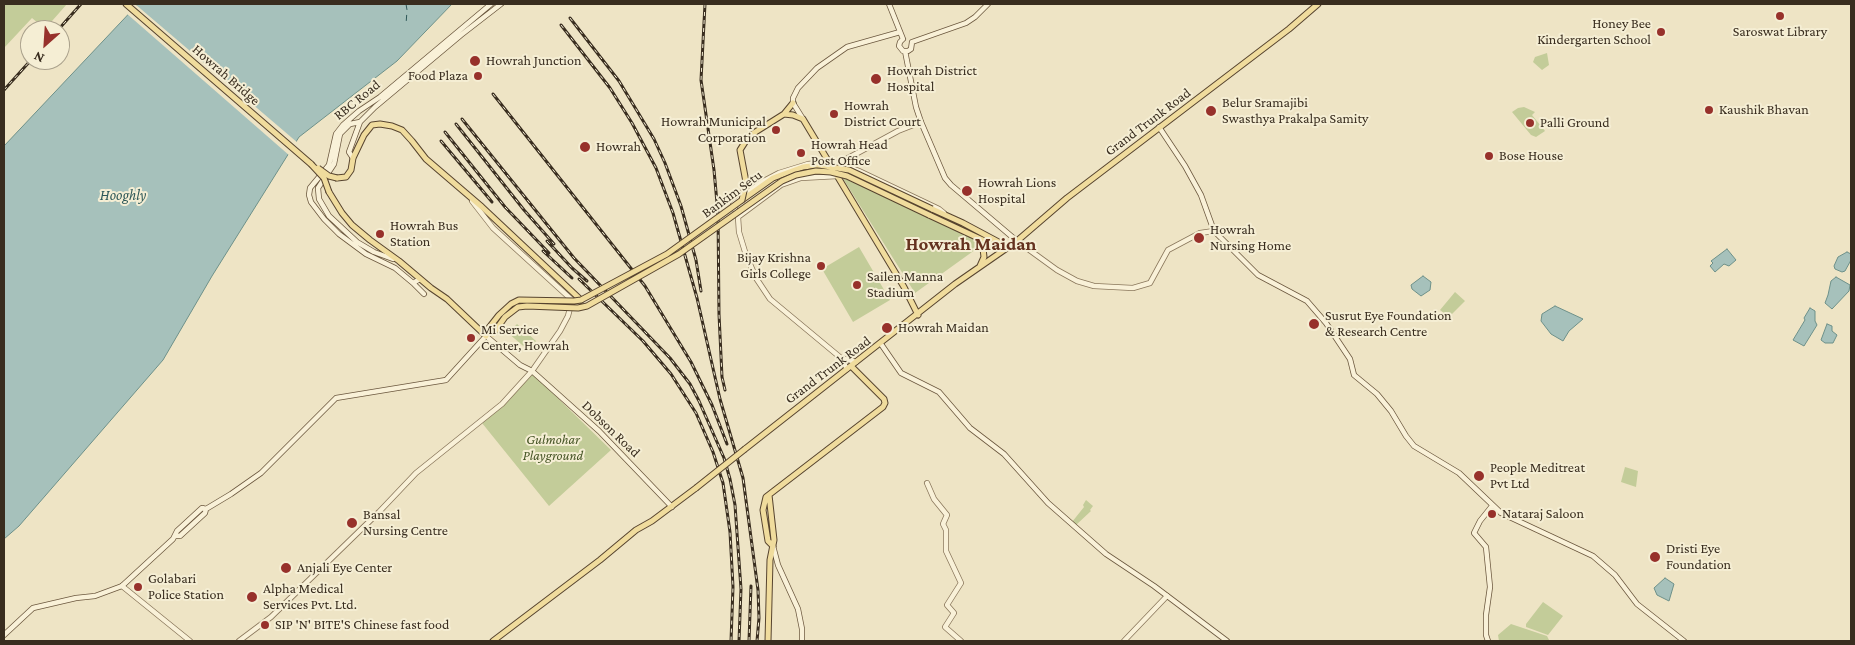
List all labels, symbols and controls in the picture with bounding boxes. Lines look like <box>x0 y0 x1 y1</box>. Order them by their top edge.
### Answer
marker: Saroswat Library <box>1774 10 1786 22</box>
place label: Honey Bee Kindergarten School <box>1537 16 1651 48</box>
north arrow <box>20 20 70 70</box>
place label: Saroswat Library <box>1733 24 1827 40</box>
marker: Honey Bee Kindergarten School <box>1655 26 1667 38</box>
street label: Howrah Bridge <box>189 41 263 109</box>
text: N <box>31 48 47 67</box>
place label: Howrah Junction <box>486 53 581 69</box>
marker: Howrah Junction <box>468 54 482 68</box>
place label: Howrah District Hospital <box>887 63 977 95</box>
place label: Food Plaza <box>408 68 468 84</box>
marker: Food Plaza <box>472 70 484 82</box>
marker: Howrah District Hospital <box>869 72 883 86</box>
street label: RBC Road <box>330 76 384 124</box>
street label: Grand Trunk Road <box>1102 84 1194 160</box>
place label: Belur Sramajibi Swasthya Prakalpa Samity <box>1222 95 1369 128</box>
place label: Howrah District Court <box>844 98 921 130</box>
place label: Kaushik Bhavan <box>1719 102 1809 118</box>
marker: Belur Sramajibi Swasthya Prakalpa Samity <box>1204 104 1218 118</box>
marker: Kaushik Bhavan <box>1703 104 1715 116</box>
marker: Howrah District Court <box>828 108 840 120</box>
place label: Howrah Municipal Corporation <box>661 114 766 146</box>
place label: Palli Ground <box>1540 115 1610 131</box>
marker: Palli Ground <box>1524 117 1536 129</box>
marker: Howrah Municipal Corporation <box>770 124 782 136</box>
place label: Howrah Head Post Office <box>811 137 888 170</box>
place label: Howrah <box>596 139 641 155</box>
marker: Howrah <box>578 140 592 154</box>
marker: Howrah Head Post Office <box>795 147 807 159</box>
place label: Bose House <box>1499 148 1563 164</box>
marker: Bose House <box>1483 150 1495 162</box>
street label: Bankim Setu <box>698 166 766 222</box>
place label: Howrah Lions Hospital <box>978 175 1056 208</box>
marker: Howrah Lions Hospital <box>960 184 974 198</box>
water label: Hooghly <box>100 186 146 204</box>
place label: Howrah Bus Station <box>390 218 458 250</box>
place label: Howrah Nursing Home <box>1210 222 1291 254</box>
marker: Howrah Bus Station <box>374 228 386 240</box>
marker: Howrah Nursing Home <box>1192 231 1206 245</box>
district label: Howrah Maidan <box>906 233 1036 255</box>
place label: Bijay Krishna Girls College <box>737 250 811 282</box>
marker: Bijay Krishna Girls College <box>815 260 827 272</box>
place label: Sailen Manna Stadium <box>867 269 943 302</box>
marker: Sailen Manna Stadium <box>851 279 863 291</box>
place label: Susrut Eye Foundation & Research Centre <box>1325 308 1452 341</box>
marker: Susrut Eye Foundation & Research Centre <box>1307 317 1321 331</box>
place label: Howrah Maidan <box>898 320 989 336</box>
marker: Howrah Maidan <box>880 321 894 335</box>
place label: Mi Service Center, Howrah <box>481 322 569 354</box>
marker: Mi Service Center, Howrah <box>465 332 477 344</box>
street label: Grand Trunk Road <box>782 332 874 408</box>
street label: Dobson Road <box>578 397 644 461</box>
park label: Gulmohar Playground <box>523 432 583 464</box>
place label: People Meditreat Pvt Ltd <box>1490 460 1585 492</box>
marker: People Meditreat Pvt Ltd <box>1472 469 1486 483</box>
place label: Nataraj Saloon <box>1502 506 1584 522</box>
place label: Bansal Nursing Centre <box>363 507 448 540</box>
marker: Nataraj Saloon <box>1486 508 1498 520</box>
marker: Bansal Nursing Centre <box>345 516 359 530</box>
place label: Dristi Eye Foundation <box>1666 541 1731 574</box>
marker: Dristi Eye Foundation <box>1648 550 1662 564</box>
place label: Anjali Eye Center <box>297 560 392 576</box>
marker: Anjali Eye Center <box>279 561 293 575</box>
place label: Golabari Police Station <box>148 571 224 604</box>
marker: Golabari Police Station <box>132 581 144 593</box>
place label: Alpha Medical Services Pvt. Ltd. <box>263 581 357 614</box>
marker: Alpha Medical Services Pvt. Ltd. <box>245 590 259 604</box>
place label: SIP 'N' BITE'S Chinese fast food <box>275 617 449 633</box>
marker: SIP 'N' BITE'S Chinese fast food <box>259 619 271 631</box>

